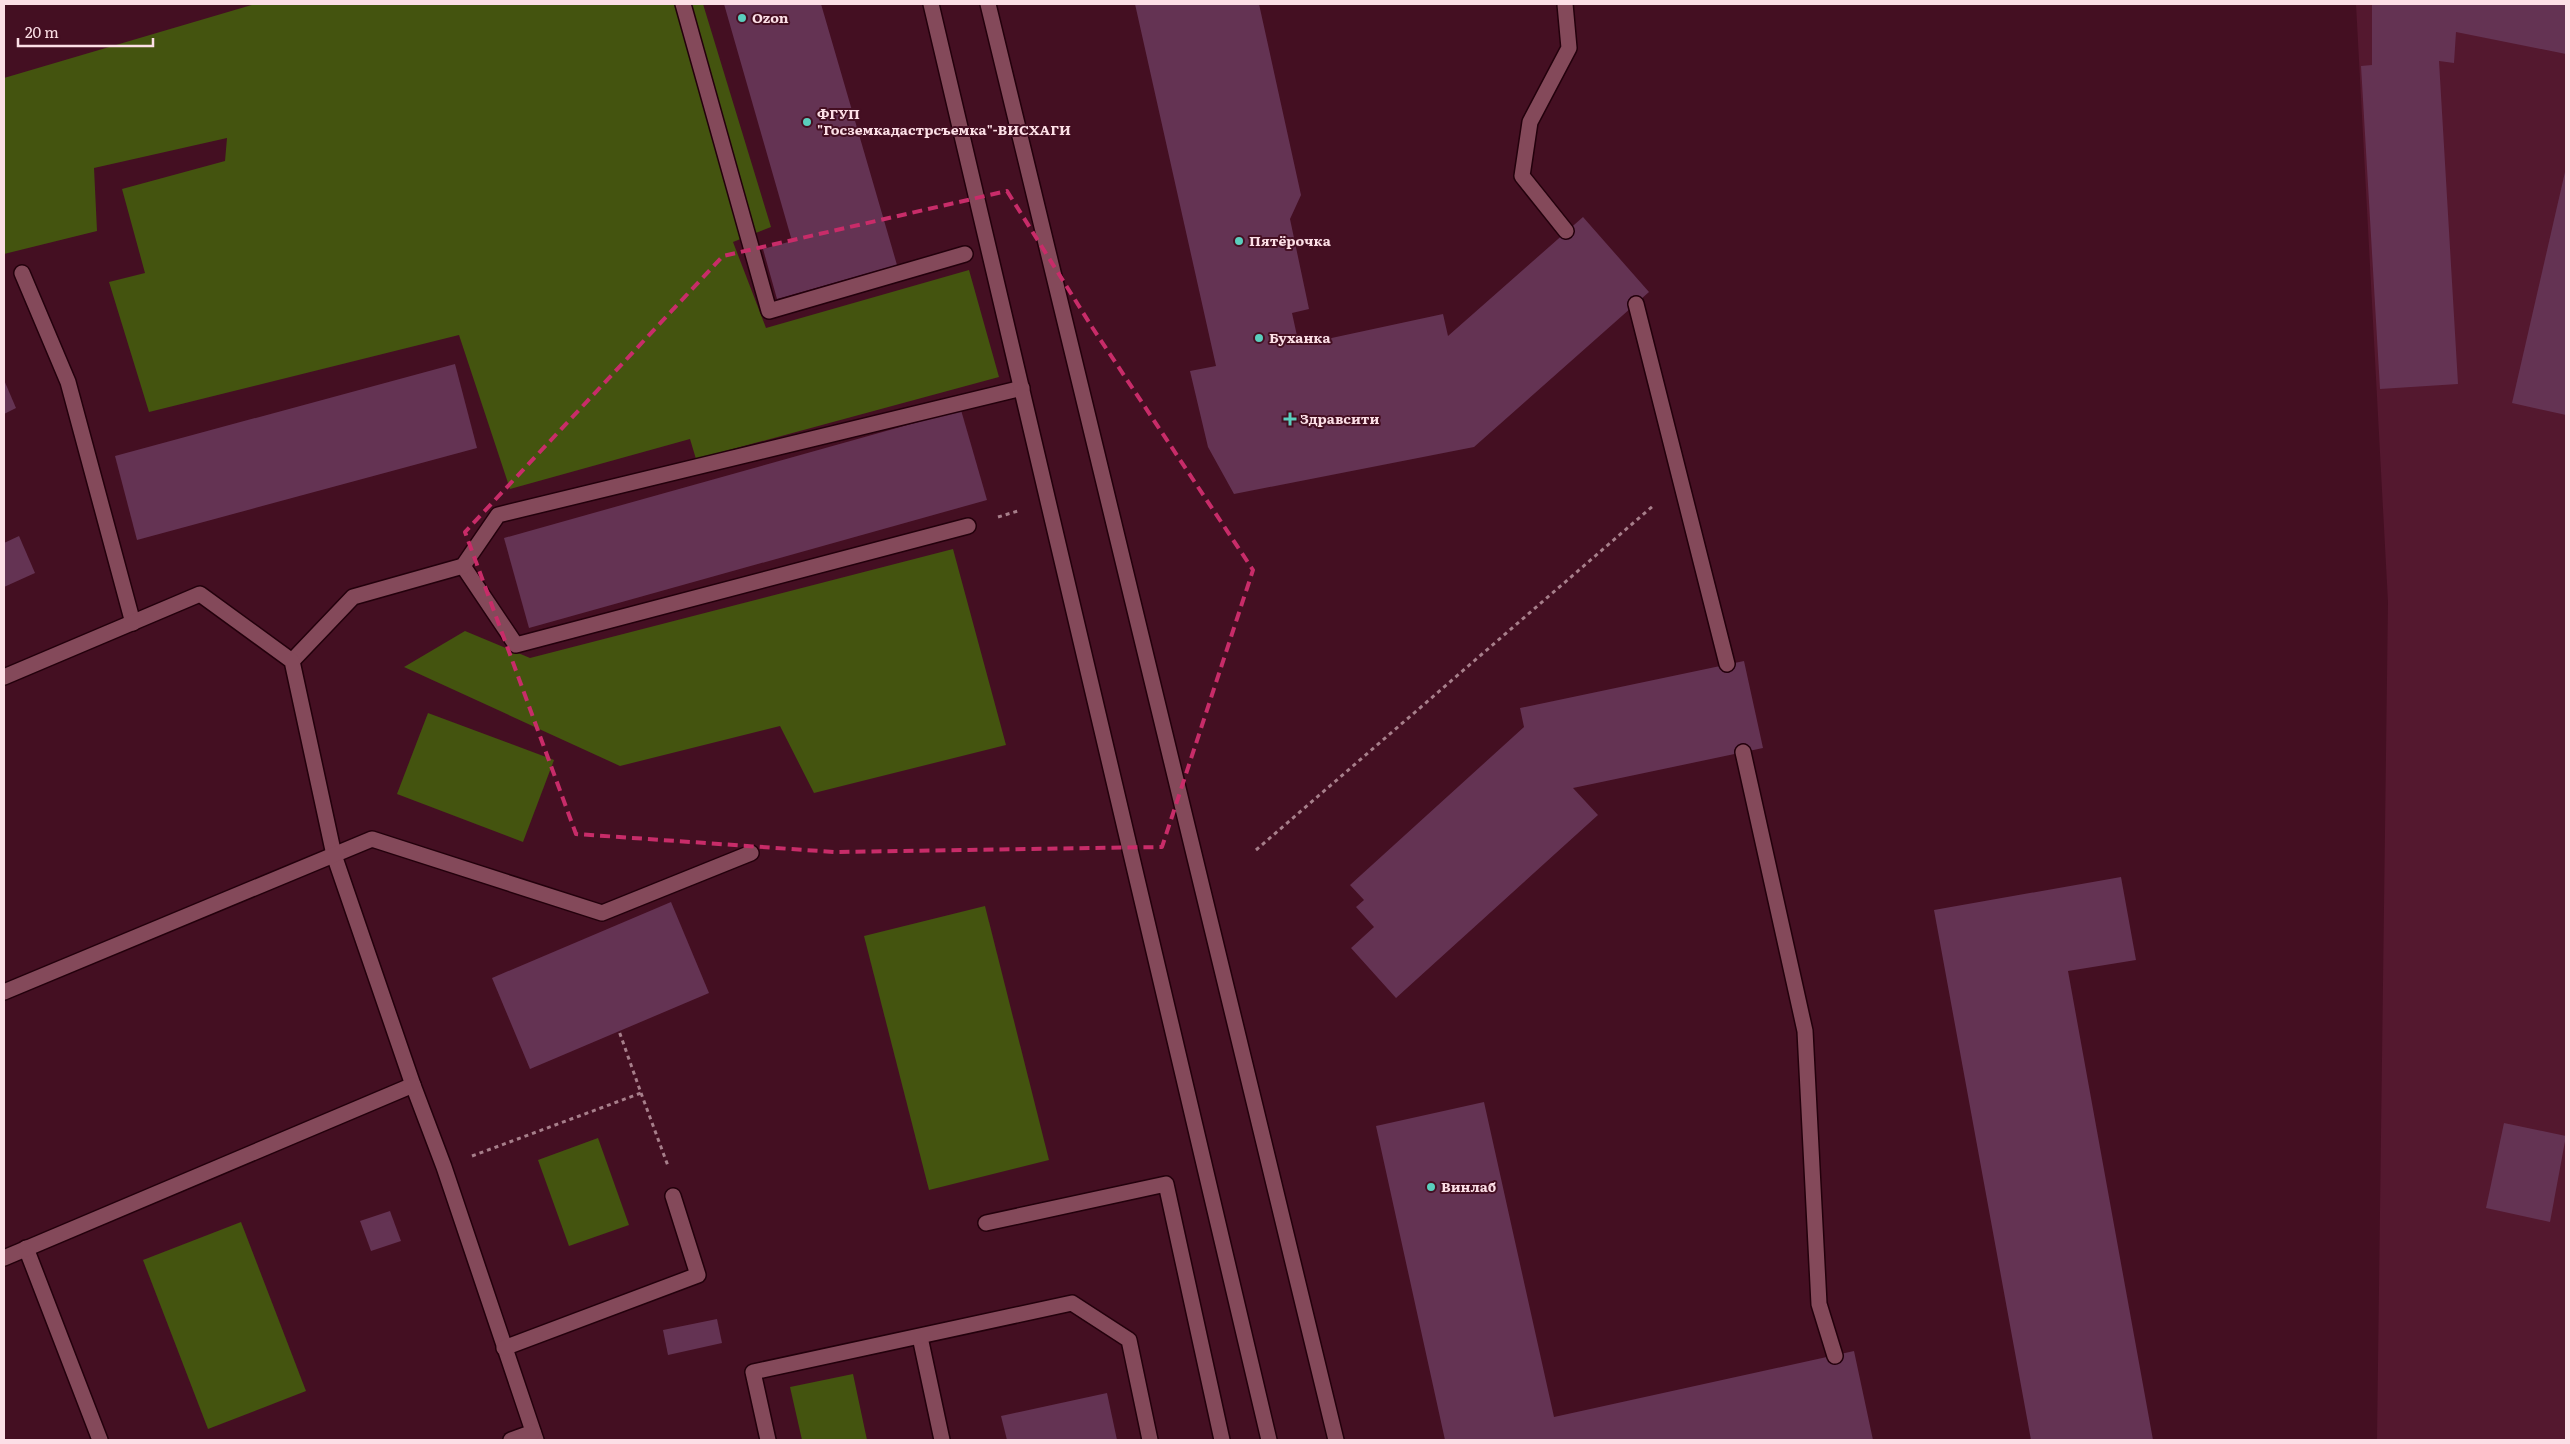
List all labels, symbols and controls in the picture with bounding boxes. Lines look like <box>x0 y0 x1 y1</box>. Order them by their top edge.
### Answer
place label: Ozon <box>752 7 789 27</box>
marker: Ozon <box>736 12 748 24</box>
scale bar <box>18 15 152 47</box>
text: 20 m <box>25 20 59 43</box>
place label: ФГУП "Госземкадастрсъемка"-ВИСХАГИ <box>817 103 1071 139</box>
marker: ФГУП "Госземкадастрсъемка"-ВИСХАГИ <box>801 116 813 128</box>
place label: Пятёрочка <box>1249 230 1332 250</box>
marker: Пятёрочка <box>1233 235 1245 247</box>
place label: Буханка <box>1269 327 1331 347</box>
marker: Буханка <box>1253 332 1265 344</box>
place label: Здравсити <box>1300 408 1380 428</box>
marker: Здравсити <box>1284 413 1296 425</box>
place label: Винлаб <box>1441 1176 1496 1196</box>
marker: Винлаб <box>1425 1181 1437 1193</box>

